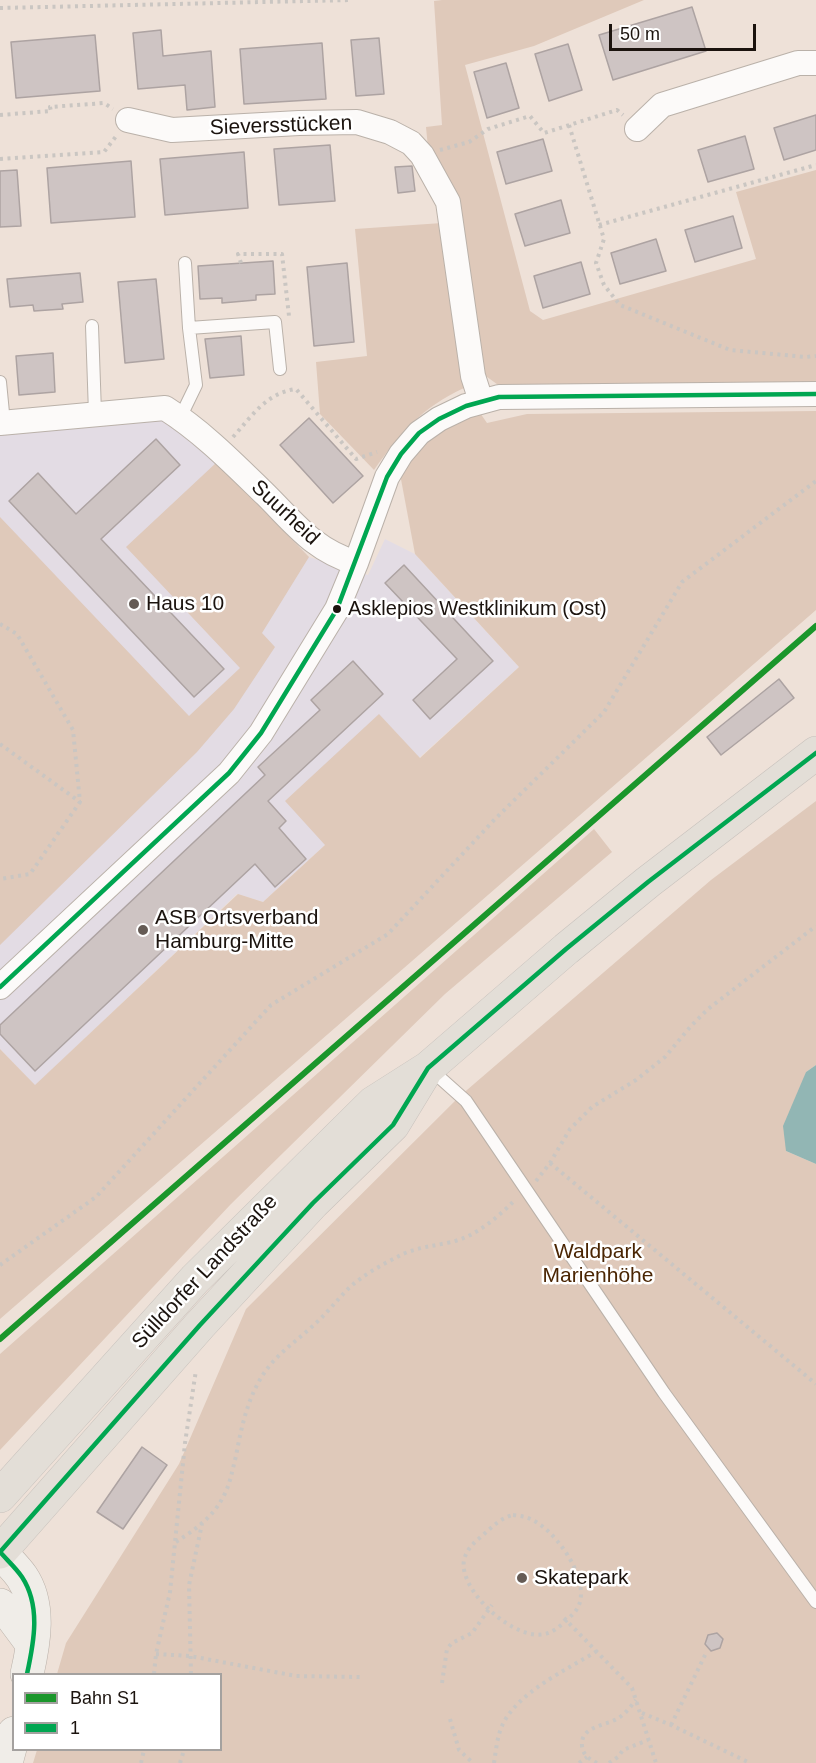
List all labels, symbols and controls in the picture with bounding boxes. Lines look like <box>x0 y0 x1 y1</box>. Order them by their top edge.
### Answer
scale bar <box>612 12 759 50</box>
text: 50 m <box>620 24 660 44</box>
street label: Sieversstücken <box>209 111 353 141</box>
street label: Suurheid <box>246 475 324 551</box>
place label: Haus 10 <box>146 591 224 617</box>
marker: Haus 10 <box>127 597 141 611</box>
place label: Asklepios Westklinikum (Ost) <box>348 597 607 621</box>
marker: Asklepios Westklinikum (Ost) <box>331 603 343 615</box>
place label: ASB Ortsverband Hamburg-Mitte <box>155 905 318 955</box>
marker: ASB Ortsverband Hamburg-Mitte <box>136 923 150 937</box>
street label: Sülldorfer Landstraße <box>127 1190 283 1354</box>
park label: Waldpark Marienhöhe <box>543 1239 653 1289</box>
place label: Skatepark <box>534 1565 629 1591</box>
marker: Skatepark <box>515 1571 529 1585</box>
legend <box>12 1673 222 1751</box>
text: Bahn S1 <box>70 1688 139 1708</box>
text: 1 <box>70 1718 80 1738</box>

